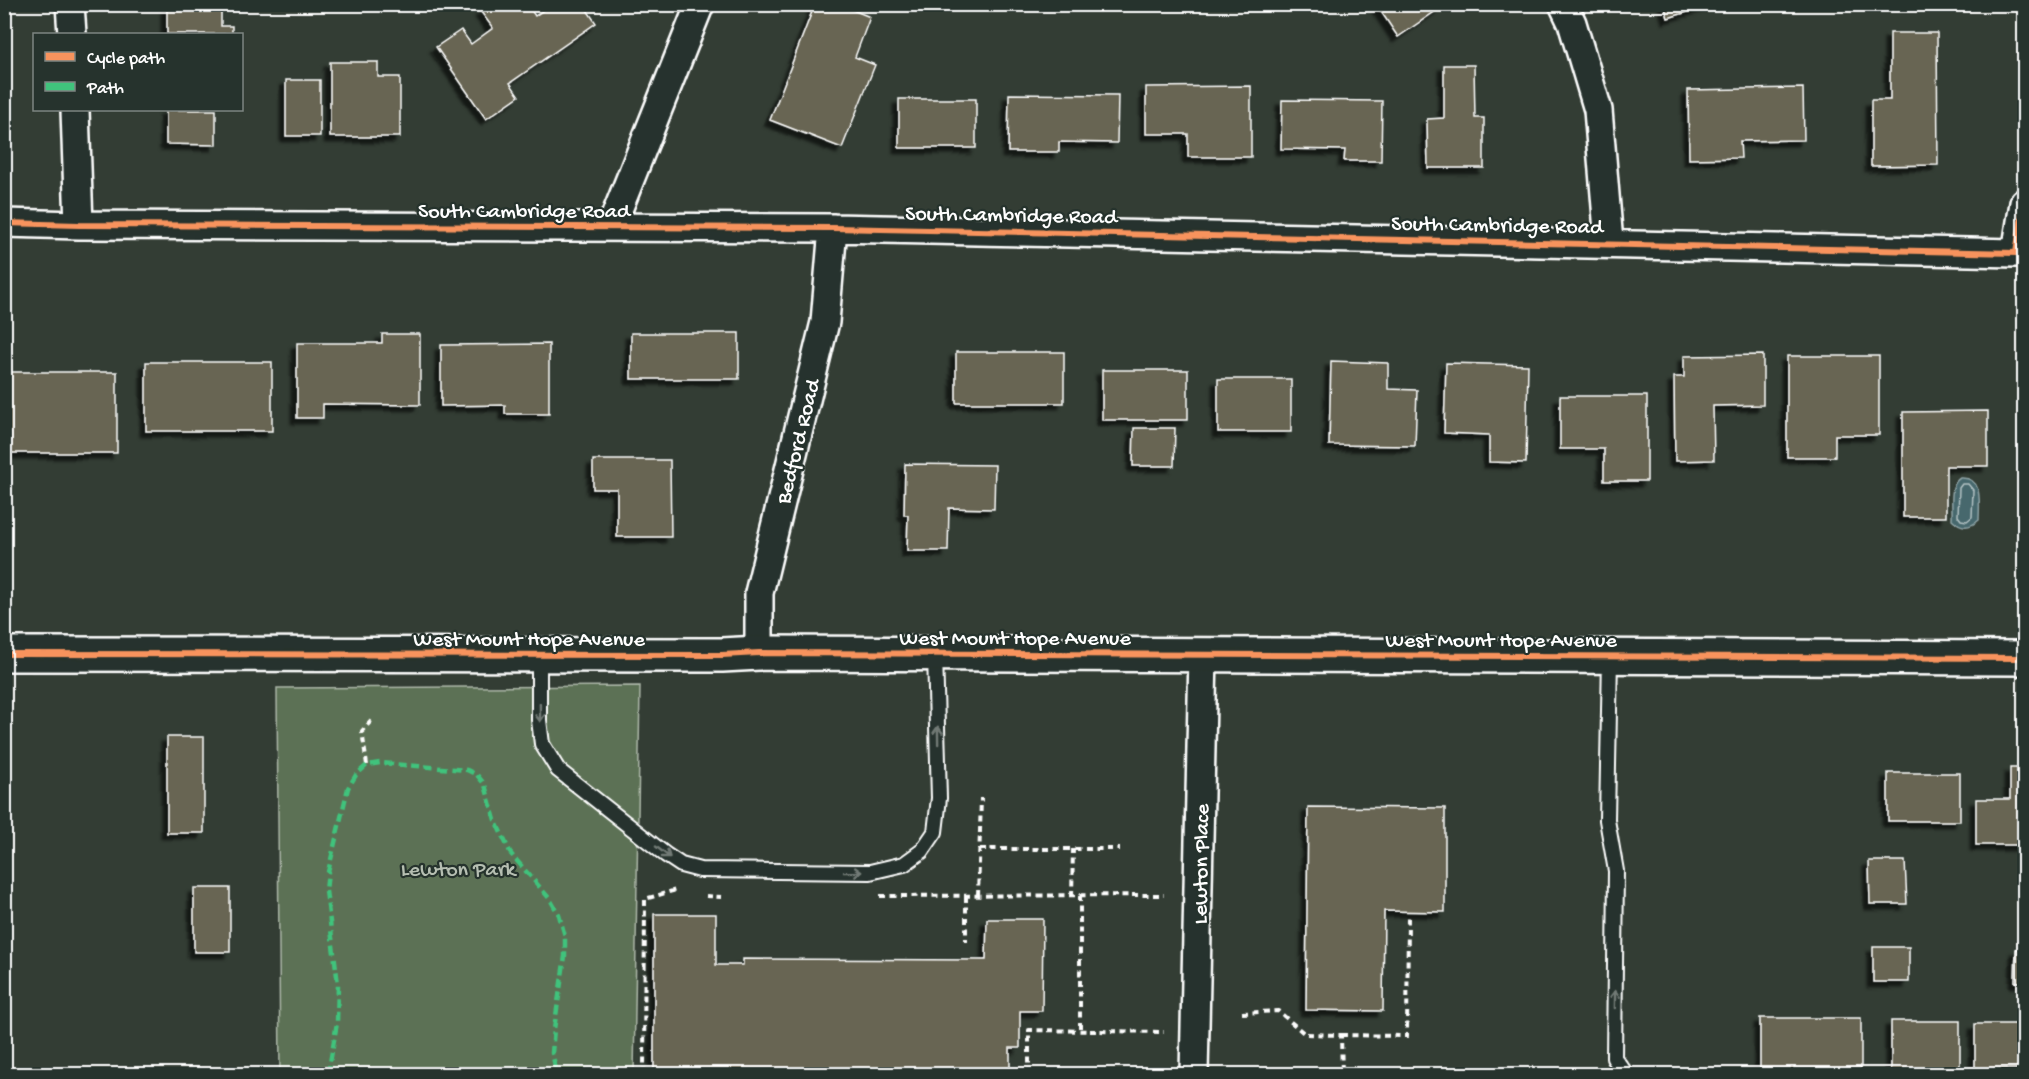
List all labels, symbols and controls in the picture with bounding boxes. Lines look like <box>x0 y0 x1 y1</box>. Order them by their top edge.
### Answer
legend <box>33 33 243 111</box>
text: Cycle path <box>87 49 165 70</box>
text: Path <box>86 79 124 100</box>
street label: South Cambridge Road <box>418 200 632 226</box>
street label: South Cambridge Road <box>905 202 1119 232</box>
street label: South Cambridge Road <box>1391 212 1605 242</box>
street label: Bedford Road <box>772 375 828 508</box>
street label: West Mount Hope Avenue <box>899 627 1131 653</box>
street label: West Mount Hope Avenue <box>413 628 645 654</box>
street label: West Mount Hope Avenue <box>1385 629 1617 655</box>
one-way arrow <box>534 702 545 722</box>
one-way arrow <box>932 725 943 745</box>
street label: Lewton Place <box>1189 803 1217 925</box>
one-way arrow <box>655 845 671 858</box>
park label: Lewton Park <box>401 858 517 884</box>
one-way arrow <box>843 866 863 878</box>
one-way arrow <box>1609 990 1621 1010</box>

